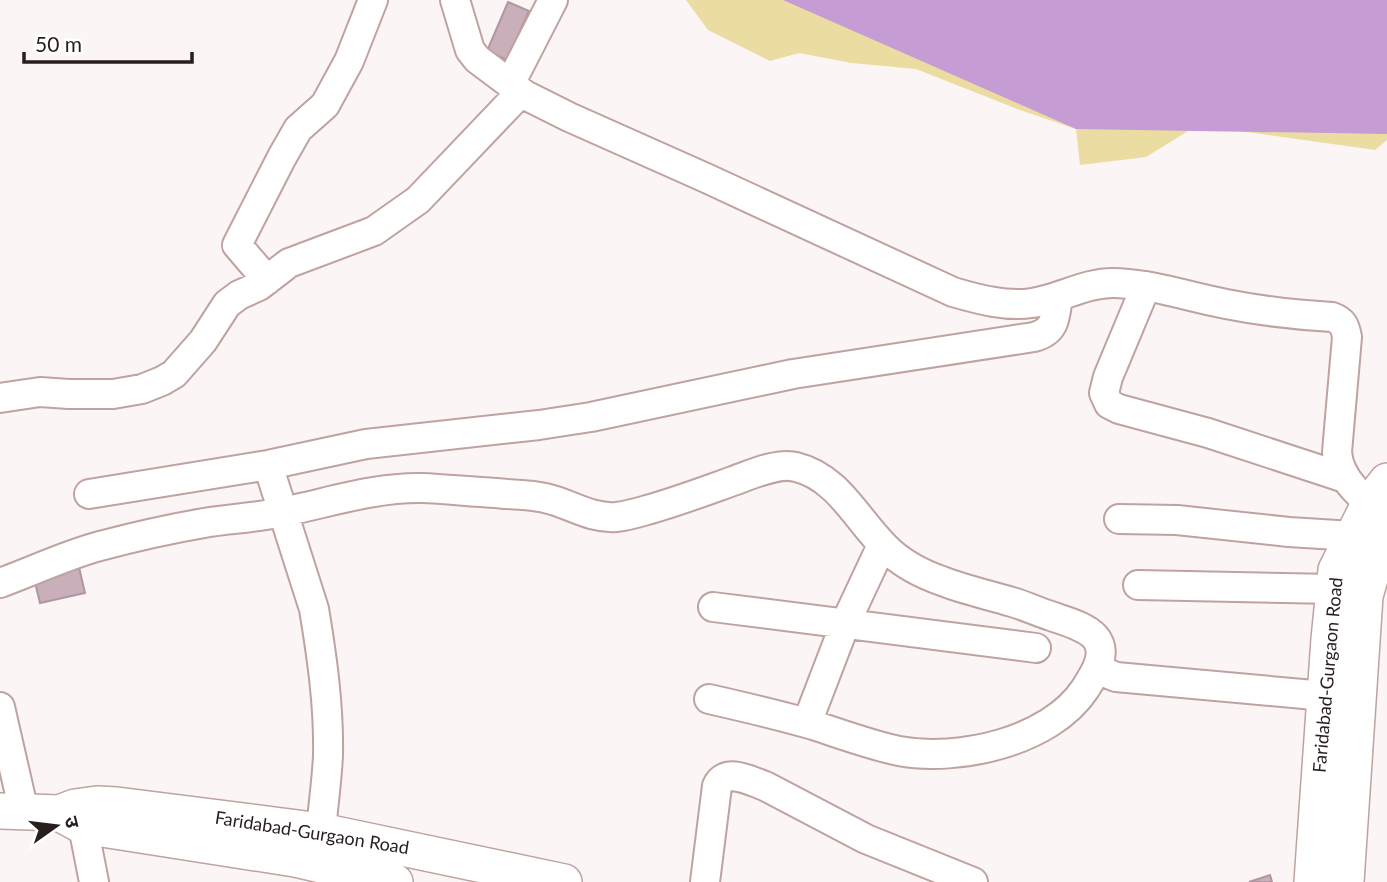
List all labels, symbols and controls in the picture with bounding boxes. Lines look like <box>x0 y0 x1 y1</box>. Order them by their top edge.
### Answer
scale bar <box>24 21 192 65</box>
text: 50 m <box>35 31 82 56</box>
street label: Faridabad-Gurgaon Road <box>1308 576 1347 774</box>
north arrow <box>21 791 91 861</box>
street label: Faridabad-Gurgaon Road <box>214 806 411 858</box>
text: उ <box>60 814 86 831</box>

